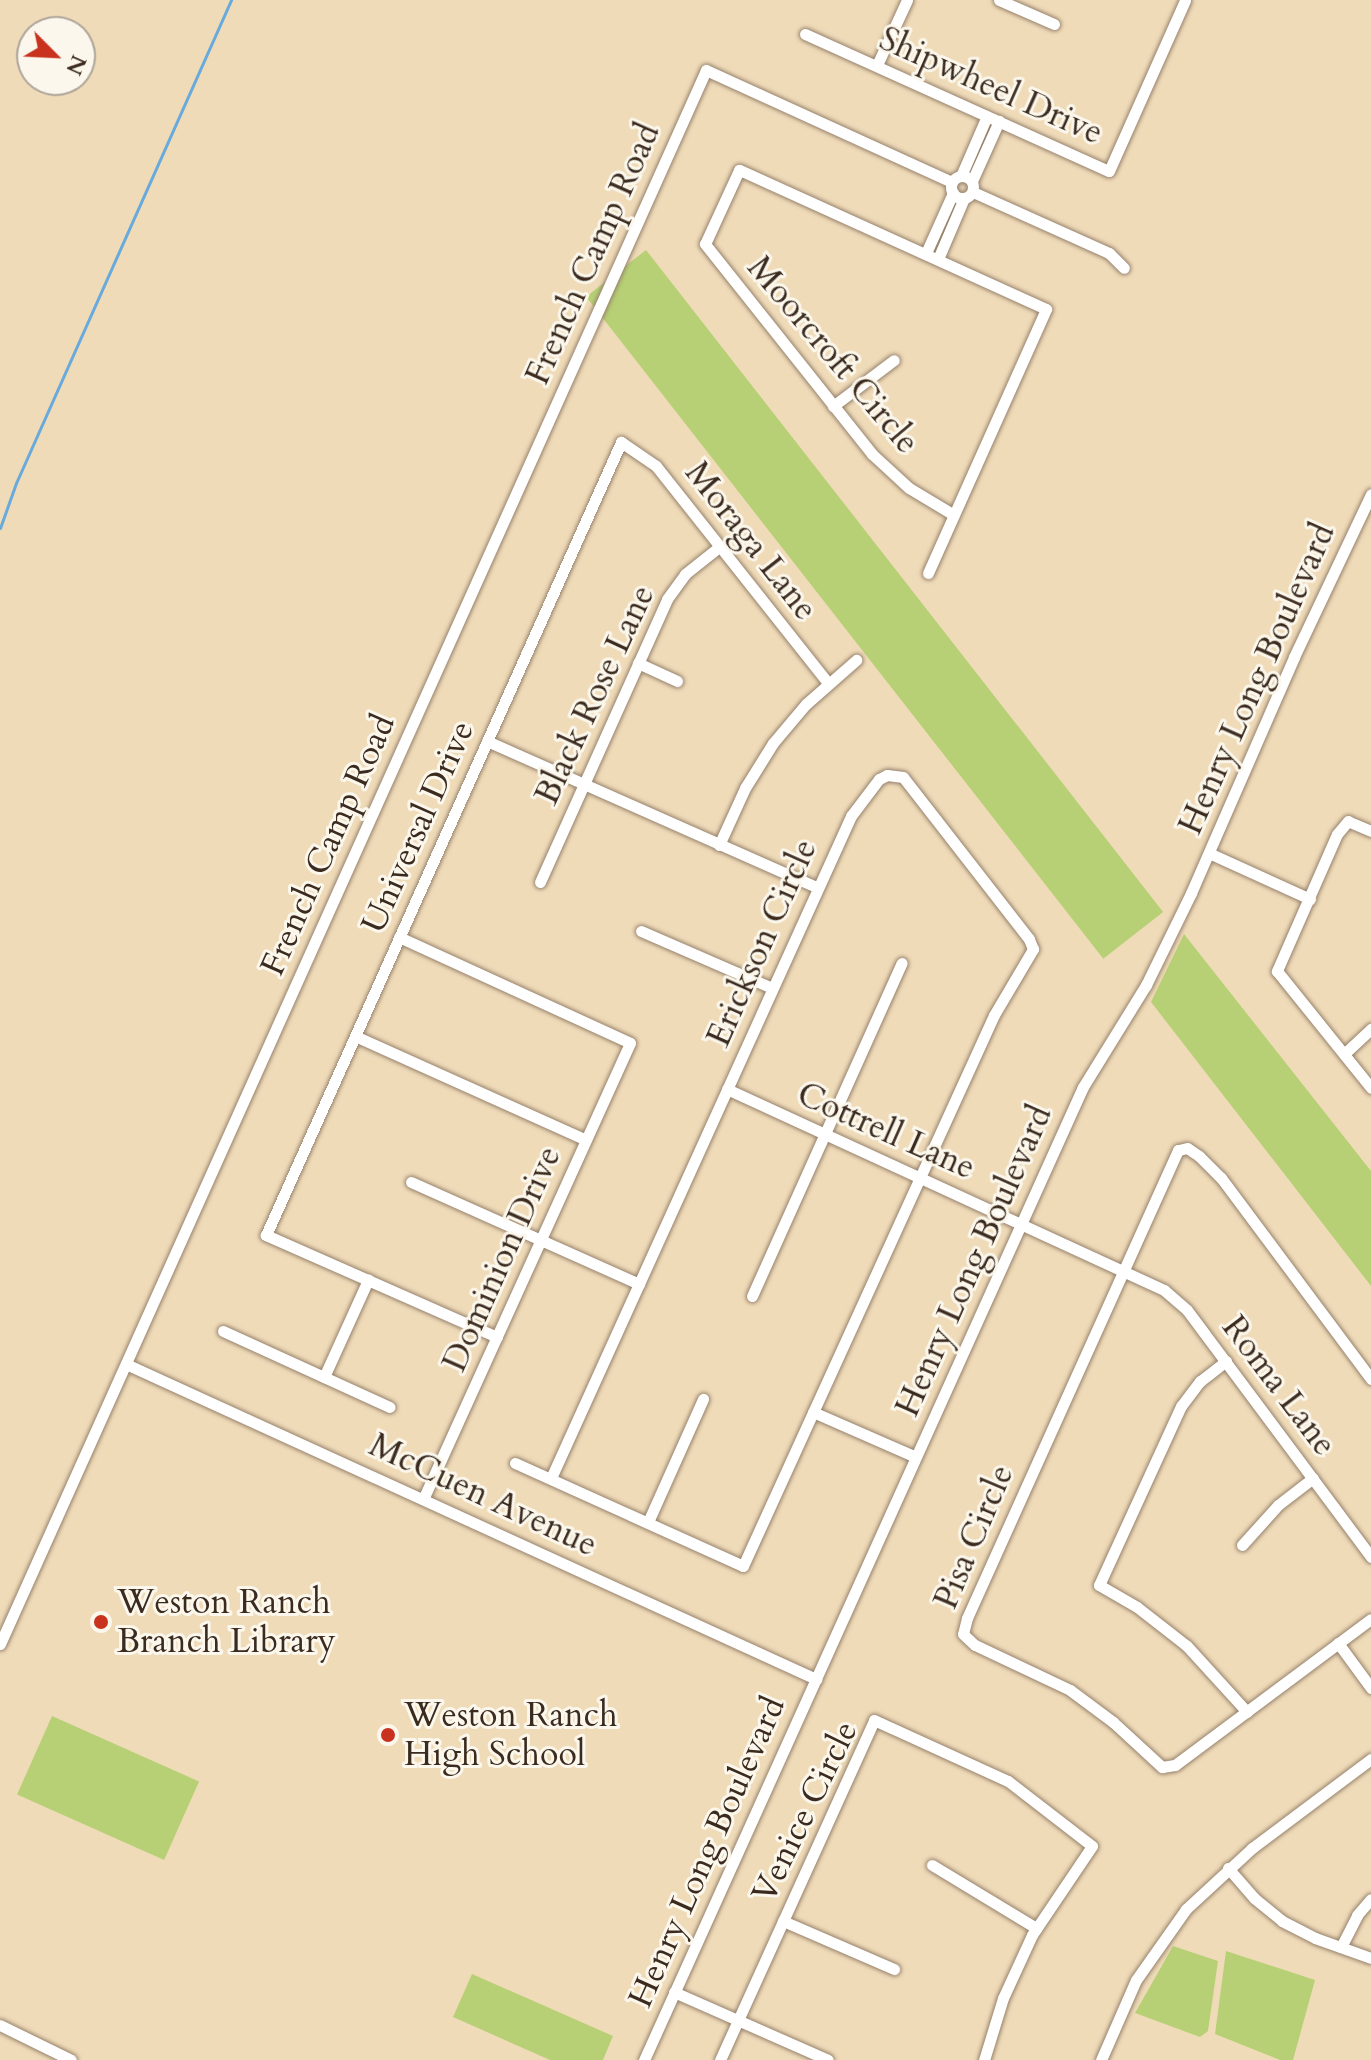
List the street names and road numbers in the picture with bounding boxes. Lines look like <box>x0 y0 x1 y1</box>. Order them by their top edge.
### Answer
street label: Shipwheel Drive <box>873 19 1109 153</box>
street label: French Camp Road <box>517 117 669 391</box>
street label: Moorcroft Circle <box>739 248 927 462</box>
street label: Moraga Lane <box>676 453 826 629</box>
street label: Henry Long Boulevard <box>1170 517 1344 841</box>
street label: Black Rose Lane <box>526 579 664 811</box>
street label: French Camp Road <box>252 708 404 982</box>
street label: Universal Drive <box>353 715 483 939</box>
street label: Erickson Circle <box>698 833 826 1053</box>
street label: Cottrell Lane <box>791 1074 981 1188</box>
street label: Henry Long Boulevard <box>887 1099 1061 1423</box>
street label: Dominion Drive <box>434 1140 570 1378</box>
street label: Roma Lane <box>1213 1308 1345 1464</box>
street label: McCuen Avenue <box>363 1424 603 1566</box>
street label: Pisa Circle <box>925 1459 1023 1615</box>
street label: Henry Long Boulevard <box>620 1690 794 2014</box>
street label: Venice Circle <box>743 1715 867 1909</box>

